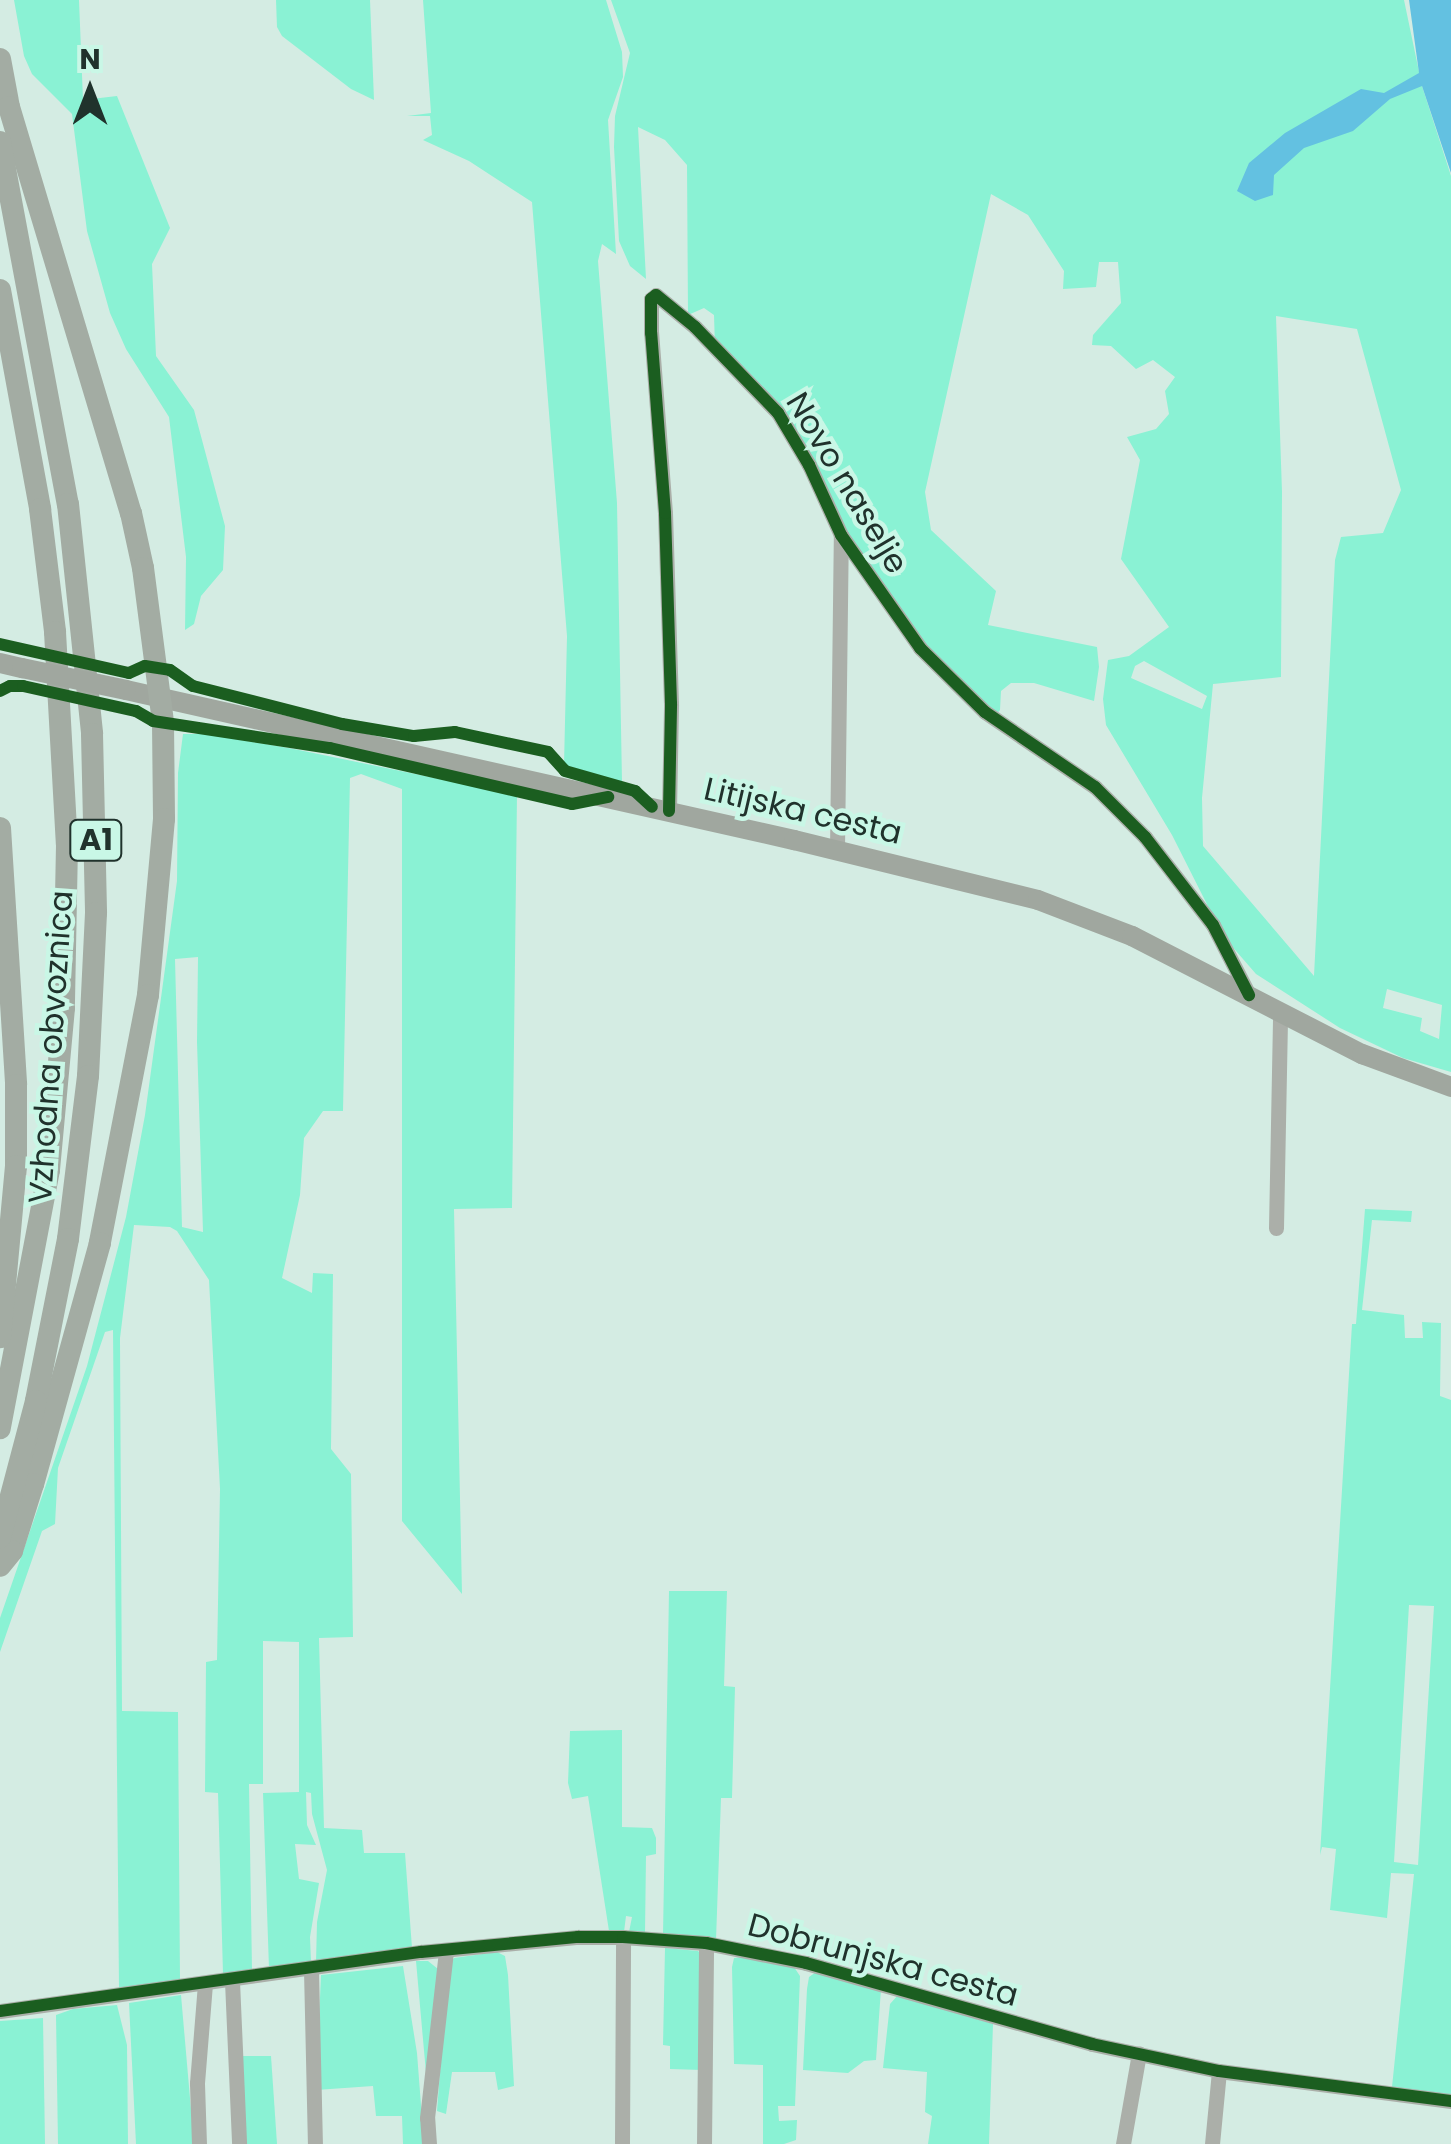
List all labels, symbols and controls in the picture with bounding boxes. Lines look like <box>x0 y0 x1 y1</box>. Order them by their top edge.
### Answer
north arrow <box>40 40 140 140</box>
text: N <box>79 40 101 79</box>
street label: Novo naselje <box>778 386 916 580</box>
street label: Litijska cesta <box>700 770 906 852</box>
road number: A1 <box>68 815 124 865</box>
street label: Vzhodna obvoznica <box>21 889 81 1205</box>
street label: Dobrunjska cesta <box>744 1905 1022 2015</box>

